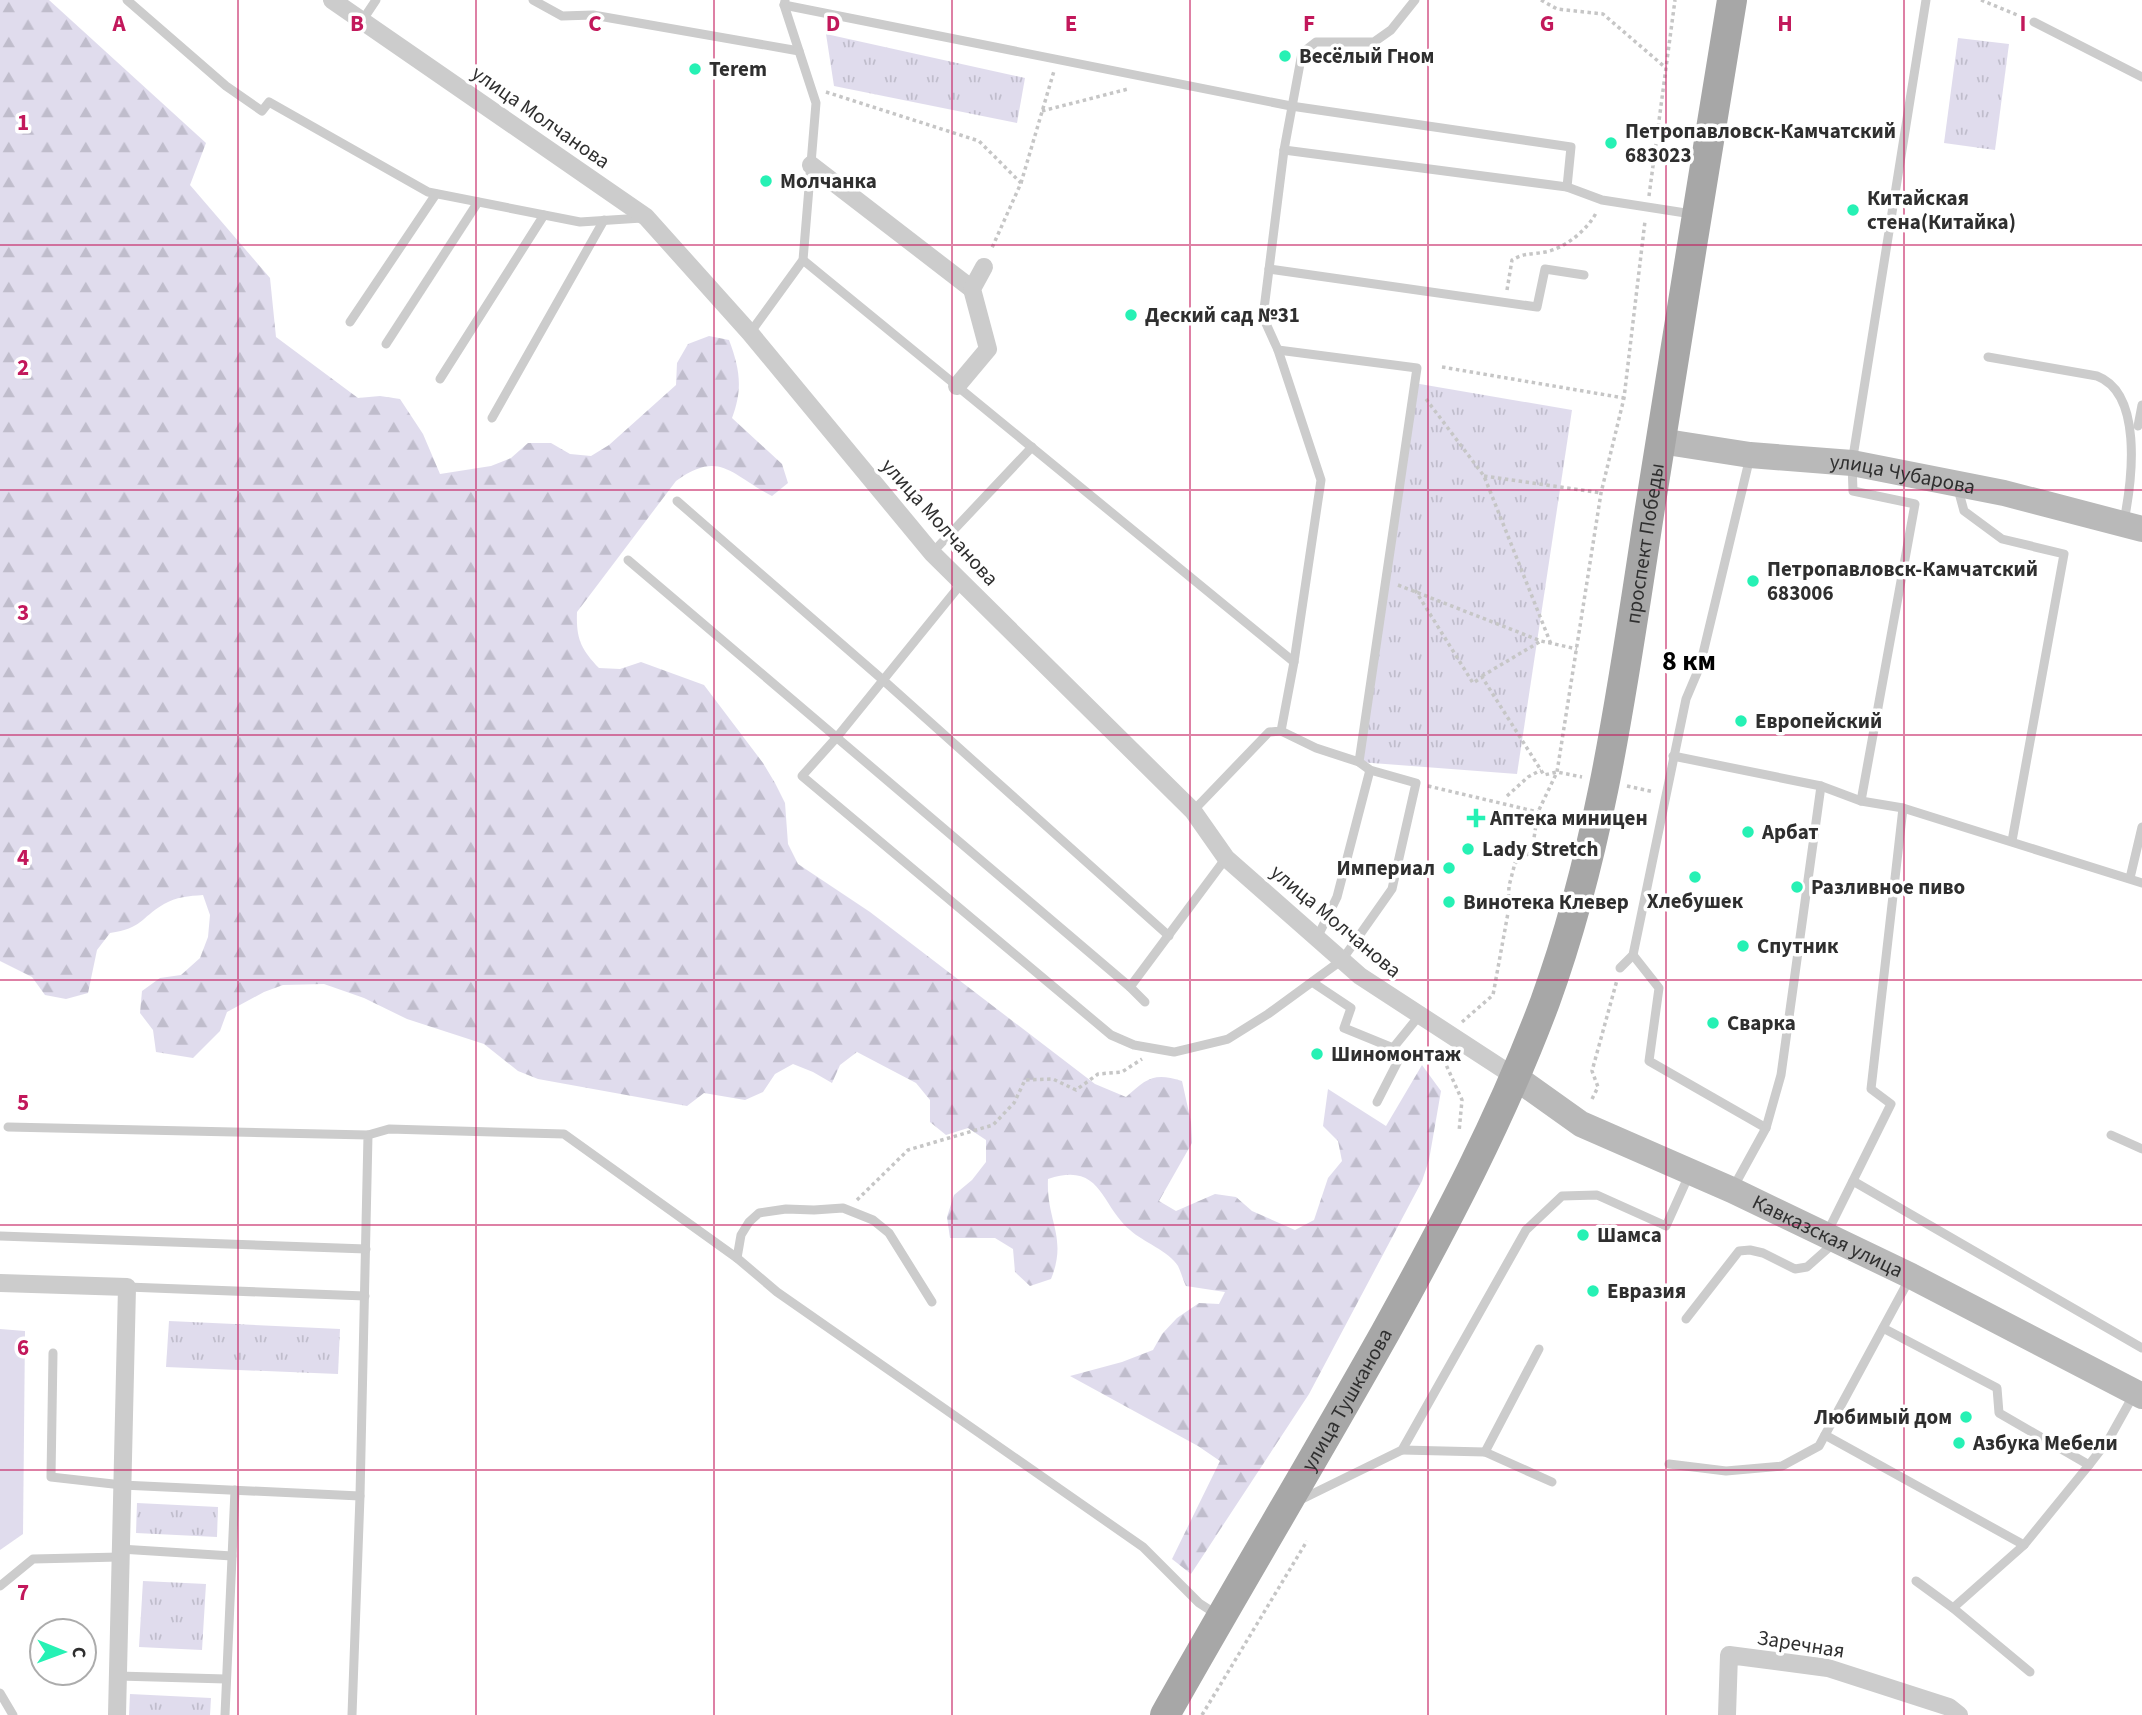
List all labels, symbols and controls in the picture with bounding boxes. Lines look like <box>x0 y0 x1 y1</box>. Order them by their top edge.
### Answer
text: A <box>111 7 126 40</box>
text: B <box>350 7 364 40</box>
text: C <box>588 7 602 40</box>
text: D <box>826 7 840 40</box>
text: E <box>1065 7 1077 40</box>
text: F <box>1303 7 1315 40</box>
text: G <box>1540 7 1554 40</box>
text: H <box>1777 7 1793 40</box>
text: I <box>2020 7 2026 40</box>
place label: Весёлый Гном <box>1299 41 1434 71</box>
marker: Весёлый Гном <box>1277 48 1293 64</box>
place label: Terem <box>709 54 767 84</box>
street label: улица Молчанова <box>466 58 616 176</box>
marker: Terem <box>687 61 703 77</box>
text: 1 <box>17 106 29 139</box>
place label: Петропавловск-Камчатский 683023 <box>1625 116 1896 170</box>
marker: Петропавловск-Камчатский 683023 <box>1603 135 1619 151</box>
place label: Молчанка <box>780 166 877 196</box>
marker: Молчанка <box>758 173 774 189</box>
place label: Китайская стена(Китайка) <box>1867 183 2016 237</box>
marker: Китайская стена(Китайка) <box>1845 202 1861 218</box>
place label: Деский сад №31 <box>1145 300 1300 330</box>
marker: Деский сад №31 <box>1123 307 1139 323</box>
text: 2 <box>17 351 29 384</box>
street label: улица Чубарова <box>1829 446 1978 502</box>
street label: улица Молчанова <box>874 451 1006 593</box>
street label: проспект Победы <box>1617 461 1672 626</box>
place label: Петропавловск-Камчатский 683006 <box>1767 554 2038 608</box>
marker: Петропавловск-Камчатский 683006 <box>1745 573 1761 589</box>
text: 3 <box>17 596 29 629</box>
district label: 8 км <box>1662 641 1716 681</box>
place label: Европейский <box>1755 706 1882 736</box>
marker: Европейский <box>1733 713 1749 729</box>
place label: Аптека миницен <box>1489 803 1648 833</box>
marker: Аптека миницен <box>1468 810 1484 826</box>
place label: Арбат <box>1761 817 1819 847</box>
marker: Арбат <box>1740 824 1756 840</box>
place label: Lady Stretch <box>1482 834 1599 864</box>
text: 4 <box>17 841 29 874</box>
marker: Lady Stretch <box>1460 841 1476 857</box>
place label: Империал <box>1337 853 1435 883</box>
street label: улица Молчанова <box>1264 857 1408 985</box>
marker: Империал <box>1441 860 1457 876</box>
marker: Хлебушек <box>1687 869 1703 885</box>
place label: Разливное пиво <box>1811 872 1965 902</box>
marker: Разливное пиво <box>1789 879 1805 895</box>
place label: Хлебушек <box>1647 886 1744 916</box>
place label: Винотека Клевер <box>1463 887 1629 917</box>
marker: Винотека Клевер <box>1441 894 1457 910</box>
place label: Спутник <box>1757 931 1839 961</box>
marker: Спутник <box>1735 938 1751 954</box>
place label: Сварка <box>1727 1008 1796 1038</box>
marker: Сварка <box>1705 1015 1721 1031</box>
place label: Шиномонтаж <box>1331 1039 1461 1069</box>
marker: Шиномонтаж <box>1309 1046 1325 1062</box>
text: 5 <box>17 1086 29 1119</box>
street label: Кавказская улица <box>1747 1187 1908 1285</box>
place label: Шамса <box>1597 1220 1662 1250</box>
marker: Шамса <box>1575 1227 1591 1243</box>
place label: Евразия <box>1607 1276 1686 1306</box>
marker: Евразия <box>1585 1283 1601 1299</box>
street label: улица Тушканова <box>1294 1323 1400 1477</box>
text: 6 <box>17 1331 29 1364</box>
place label: Любимый дом <box>1813 1402 1952 1432</box>
marker: Любимый дом <box>1958 1409 1974 1425</box>
place label: Азбука Мебели <box>1972 1428 2118 1458</box>
marker: Азбука Мебели <box>1951 1435 1967 1451</box>
text: 7 <box>17 1576 29 1609</box>
north arrow <box>28 1617 98 1687</box>
street label: Заречная <box>1755 1622 1847 1666</box>
text: С <box>65 1647 92 1658</box>

